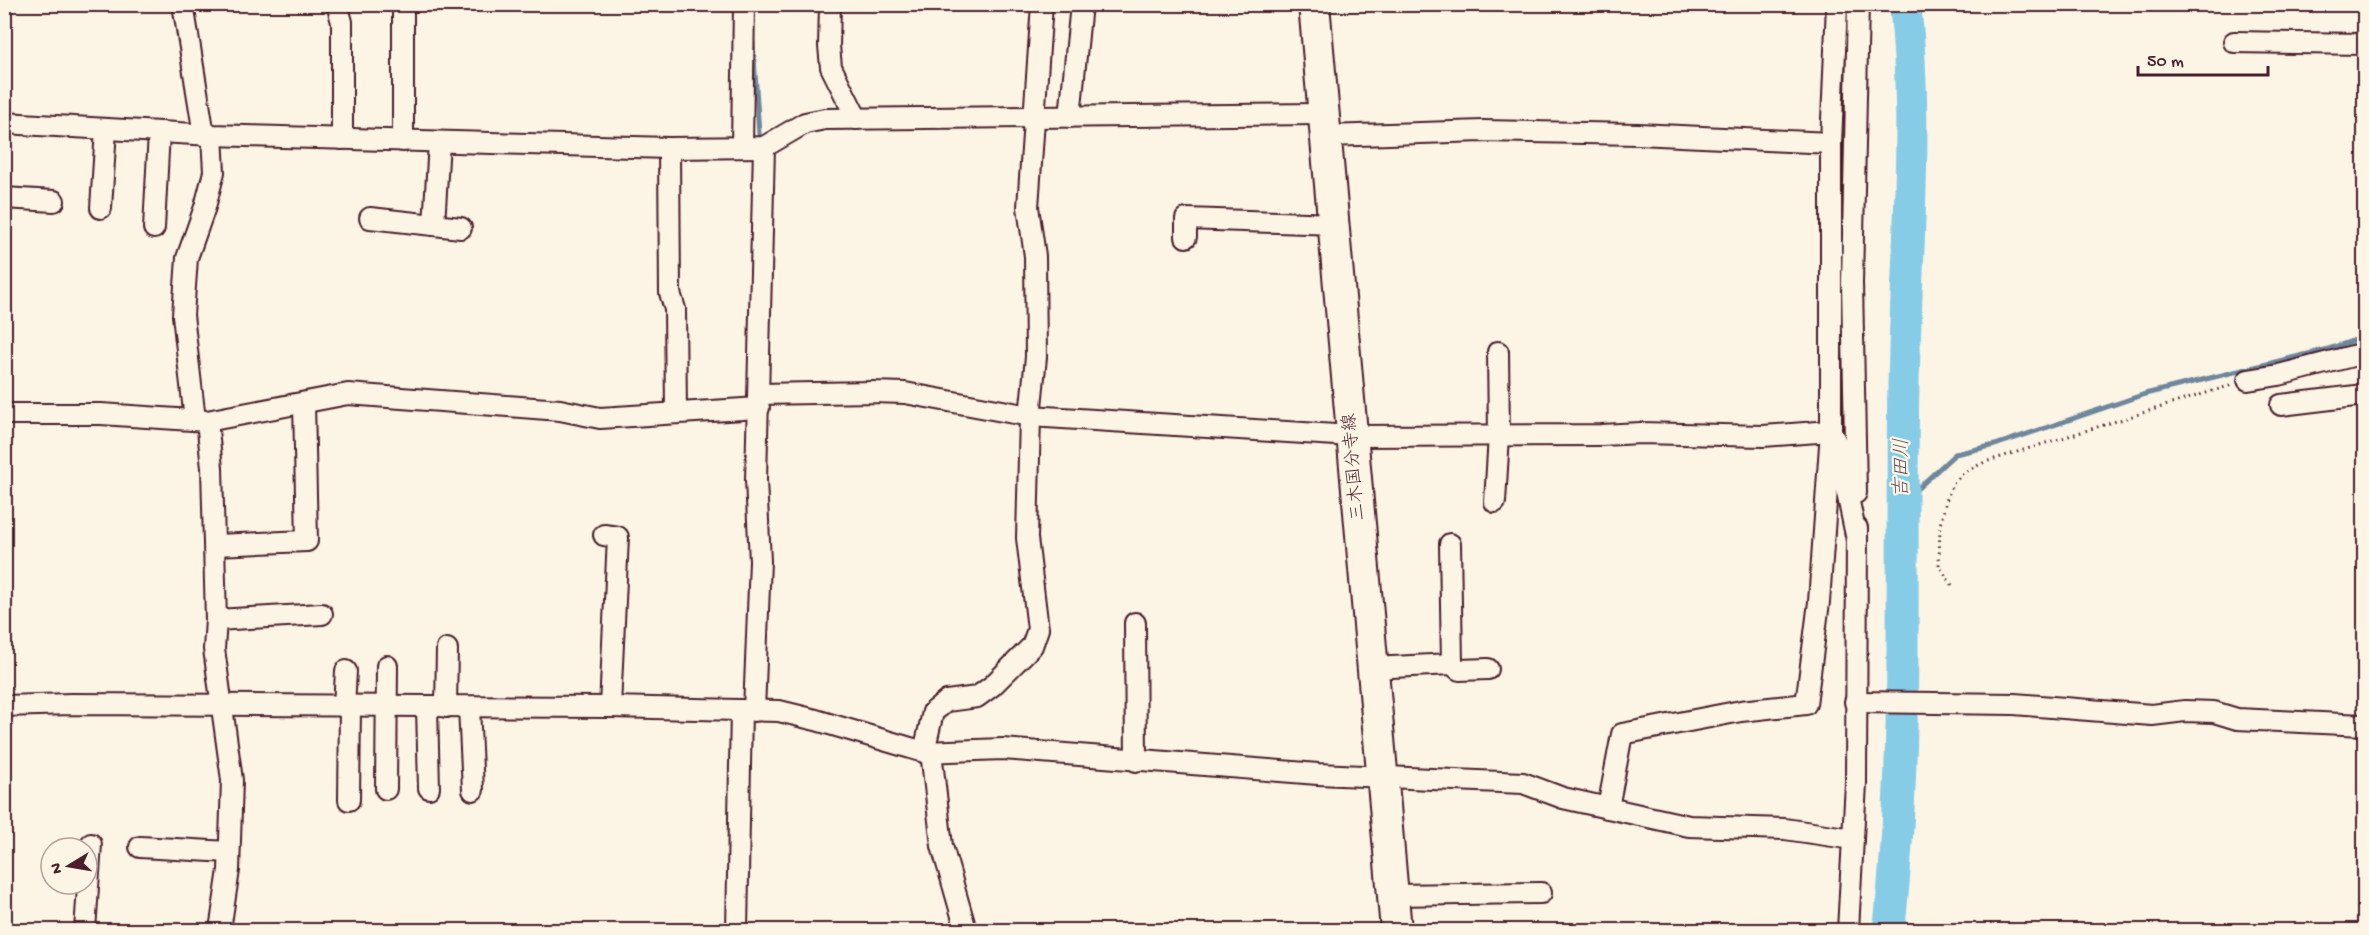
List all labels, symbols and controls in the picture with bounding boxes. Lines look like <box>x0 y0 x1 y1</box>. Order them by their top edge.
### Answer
scale bar <box>2138 39 2268 77</box>
text: 50 m <box>2147 52 2184 73</box>
street label: 三木国分寺線 <box>1339 412 1370 522</box>
water label: 吉田川 <box>1891 438 1915 498</box>
north arrow <box>39 836 99 896</box>
text: N <box>47 861 68 875</box>

